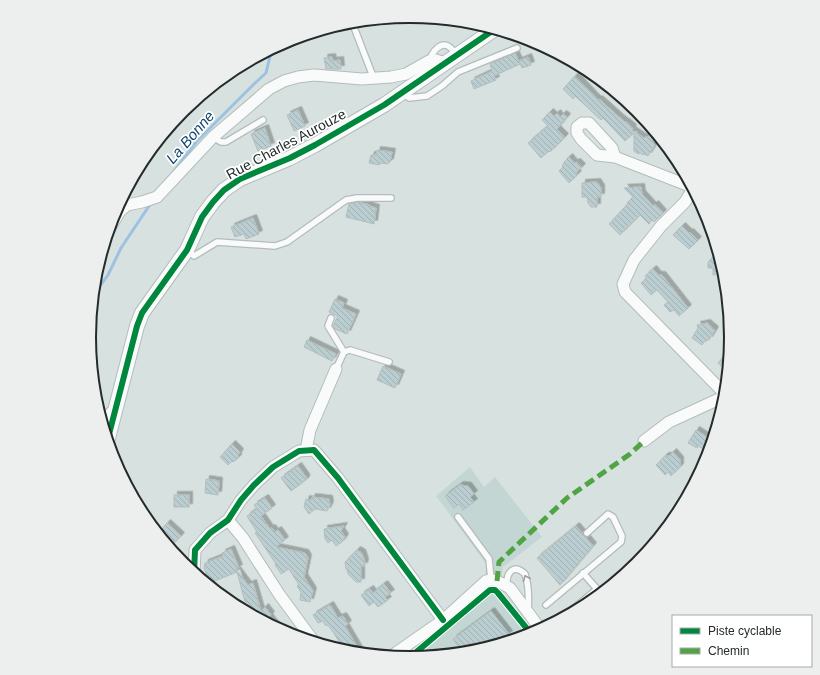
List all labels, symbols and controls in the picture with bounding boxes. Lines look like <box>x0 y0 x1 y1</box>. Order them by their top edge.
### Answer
street label: Rue Charles Aurouze <box>223 106 349 182</box>
water label: La Bonne <box>163 107 217 167</box>
one-way arrow <box>522 575 530 582</box>
legend <box>672 615 812 667</box>
text: Piste cyclable <box>708 624 782 638</box>
text: Chemin <box>708 644 749 658</box>

